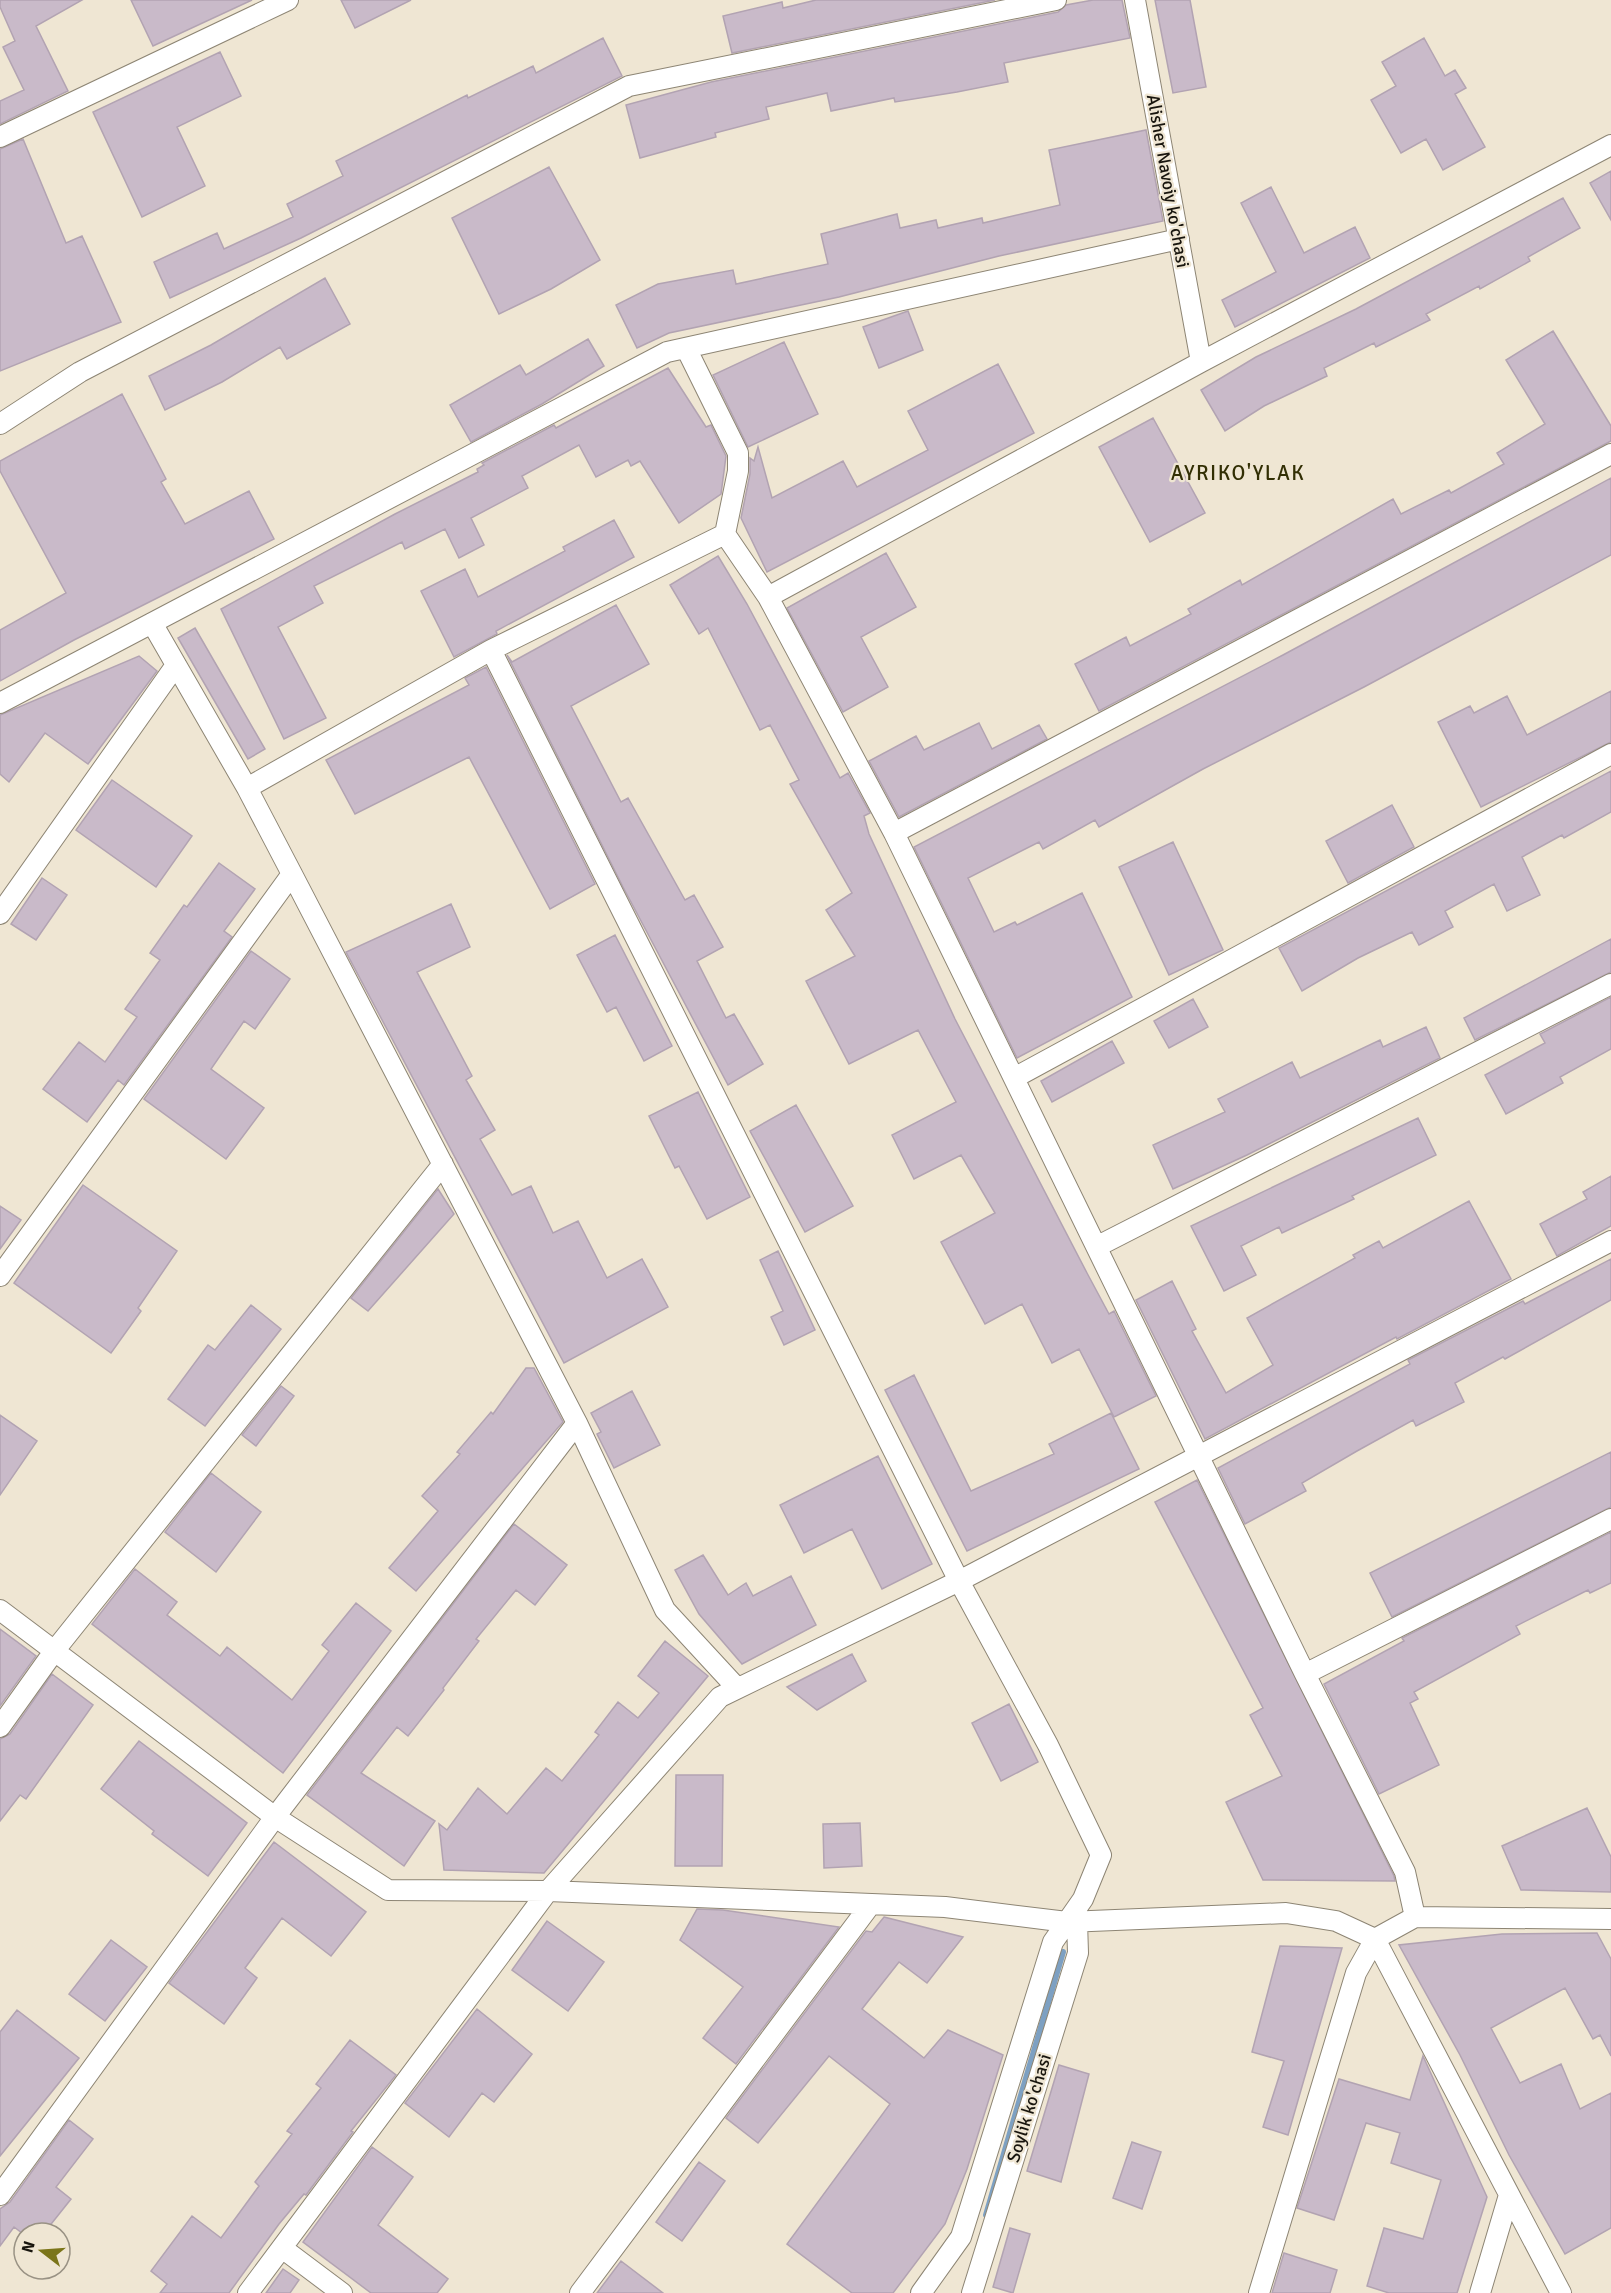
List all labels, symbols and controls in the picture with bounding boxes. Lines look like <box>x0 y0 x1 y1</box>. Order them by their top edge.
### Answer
street label: Alisher Navoiy ko'chasi <box>1142 93 1194 269</box>
district label: AYRIKO'YLAK <box>1171 460 1305 486</box>
street label: Soylik ko'chasi <box>1002 2051 1056 2165</box>
north arrow <box>12 2221 72 2281</box>
text: N <box>17 2239 40 2255</box>

